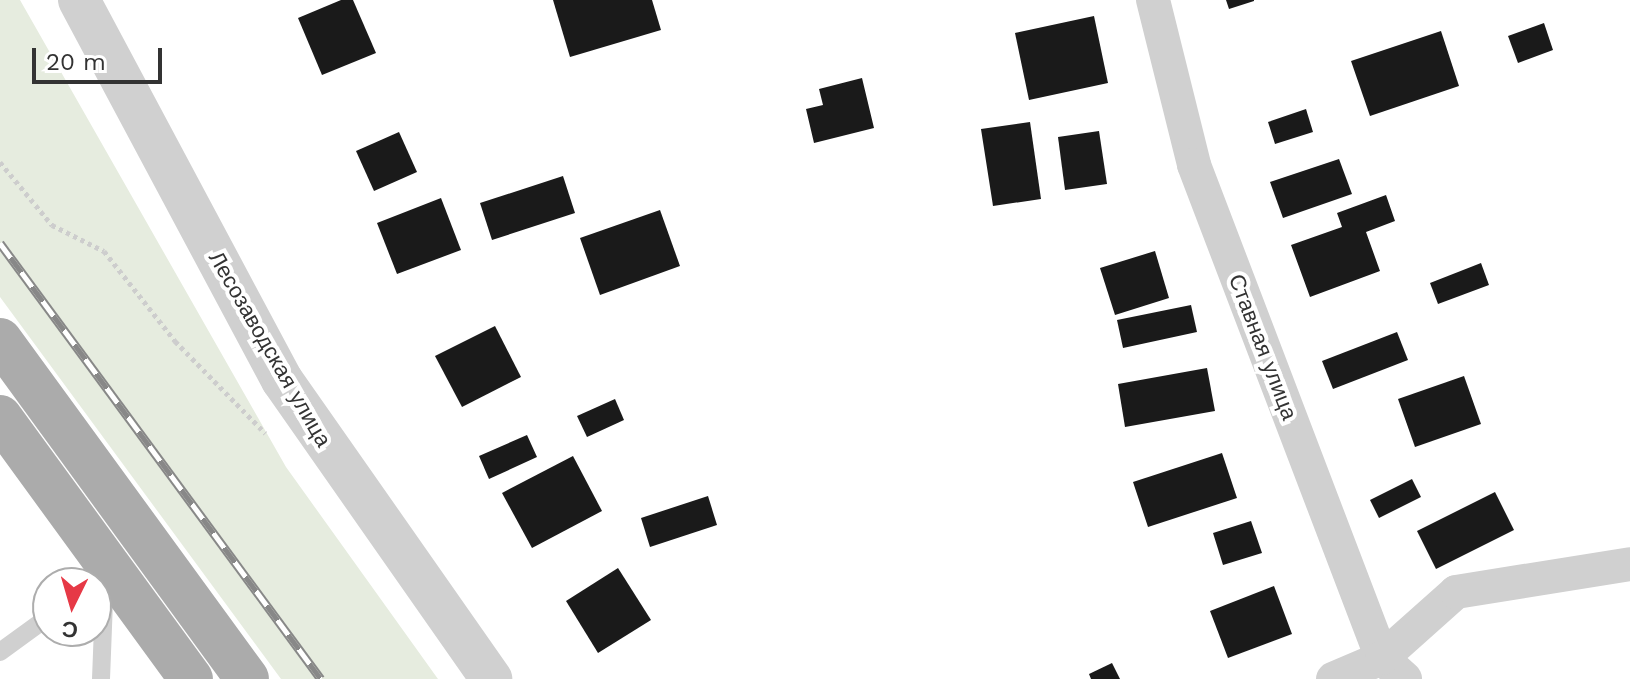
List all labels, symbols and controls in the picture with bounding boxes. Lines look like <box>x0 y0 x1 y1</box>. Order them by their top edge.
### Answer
scale bar <box>36 32 166 82</box>
text: 20 m <box>46 48 106 76</box>
street label: Лесозаводская улица <box>203 246 337 452</box>
street label: Ставная улица <box>1223 270 1303 424</box>
north arrow <box>32 567 112 647</box>
text: С <box>61 616 79 643</box>

